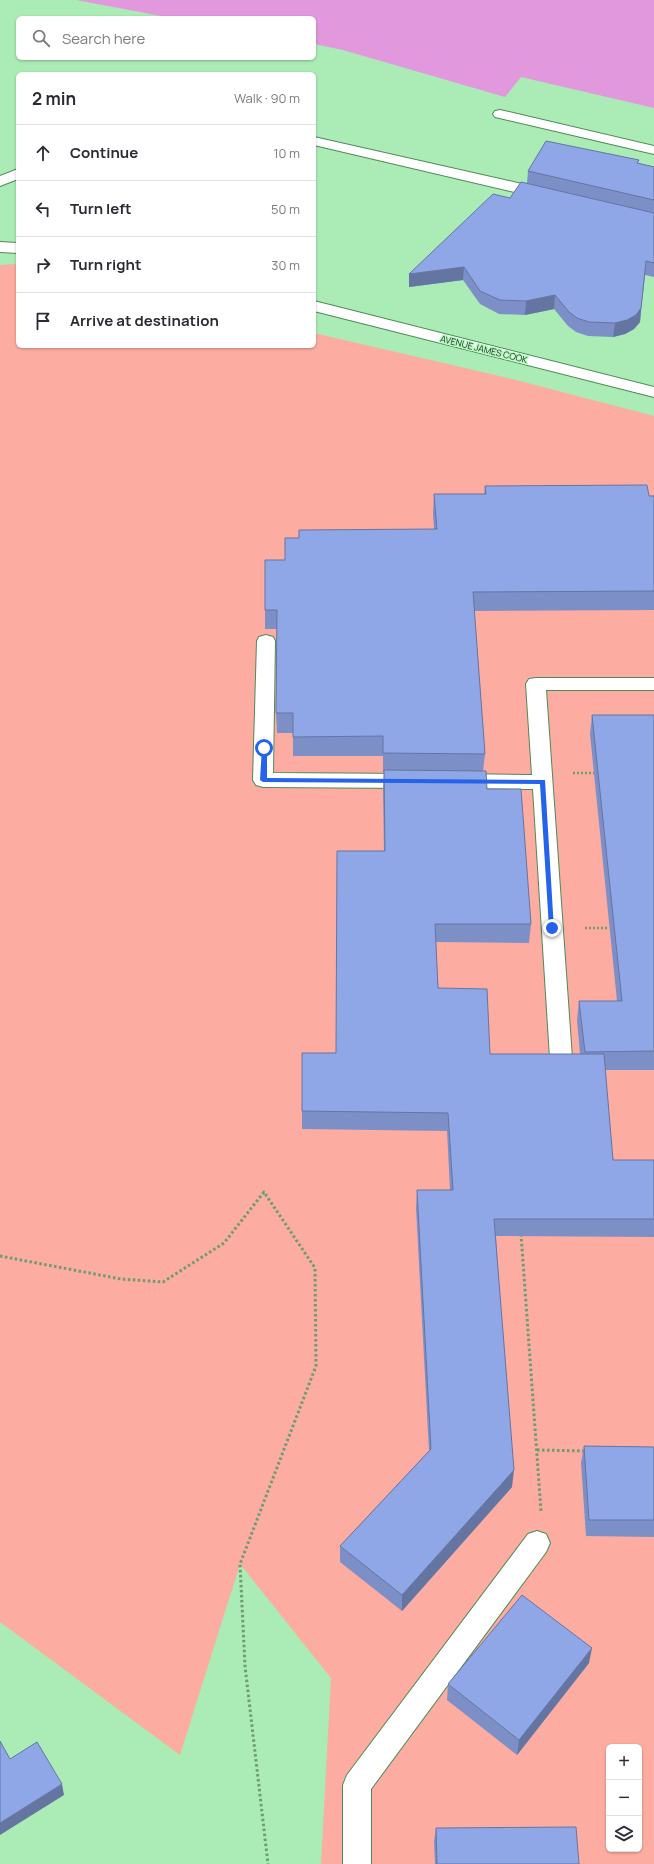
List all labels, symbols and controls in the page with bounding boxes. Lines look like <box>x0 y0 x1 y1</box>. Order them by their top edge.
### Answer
search box <box>16 16 316 60</box>
icon: search <box>30 27 52 49</box>
text: Search here <box>62 28 145 49</box>
text: 2 min <box>32 87 76 110</box>
text: Walk · 90 m <box>234 89 300 107</box>
icon: ahead <box>32 142 54 164</box>
text: Continue <box>70 142 138 163</box>
text: 10 m <box>273 144 300 162</box>
icon: left <box>32 198 54 220</box>
text: Turn left <box>70 198 132 219</box>
text: 50 m <box>271 200 300 218</box>
icon: right <box>32 254 54 276</box>
text: Turn right <box>70 254 141 275</box>
text: 30 m <box>271 256 300 274</box>
icon: arrive <box>32 310 54 332</box>
text: Arrive at destination <box>70 310 219 331</box>
street label: AVENUE JAMES COOK <box>439 332 530 366</box>
route start <box>255 739 273 757</box>
route end <box>543 919 561 937</box>
map controls <box>606 1744 642 1852</box>
button: + <box>606 1744 642 1780</box>
button: − <box>606 1780 642 1816</box>
button: layers <box>606 1816 642 1852</box>

